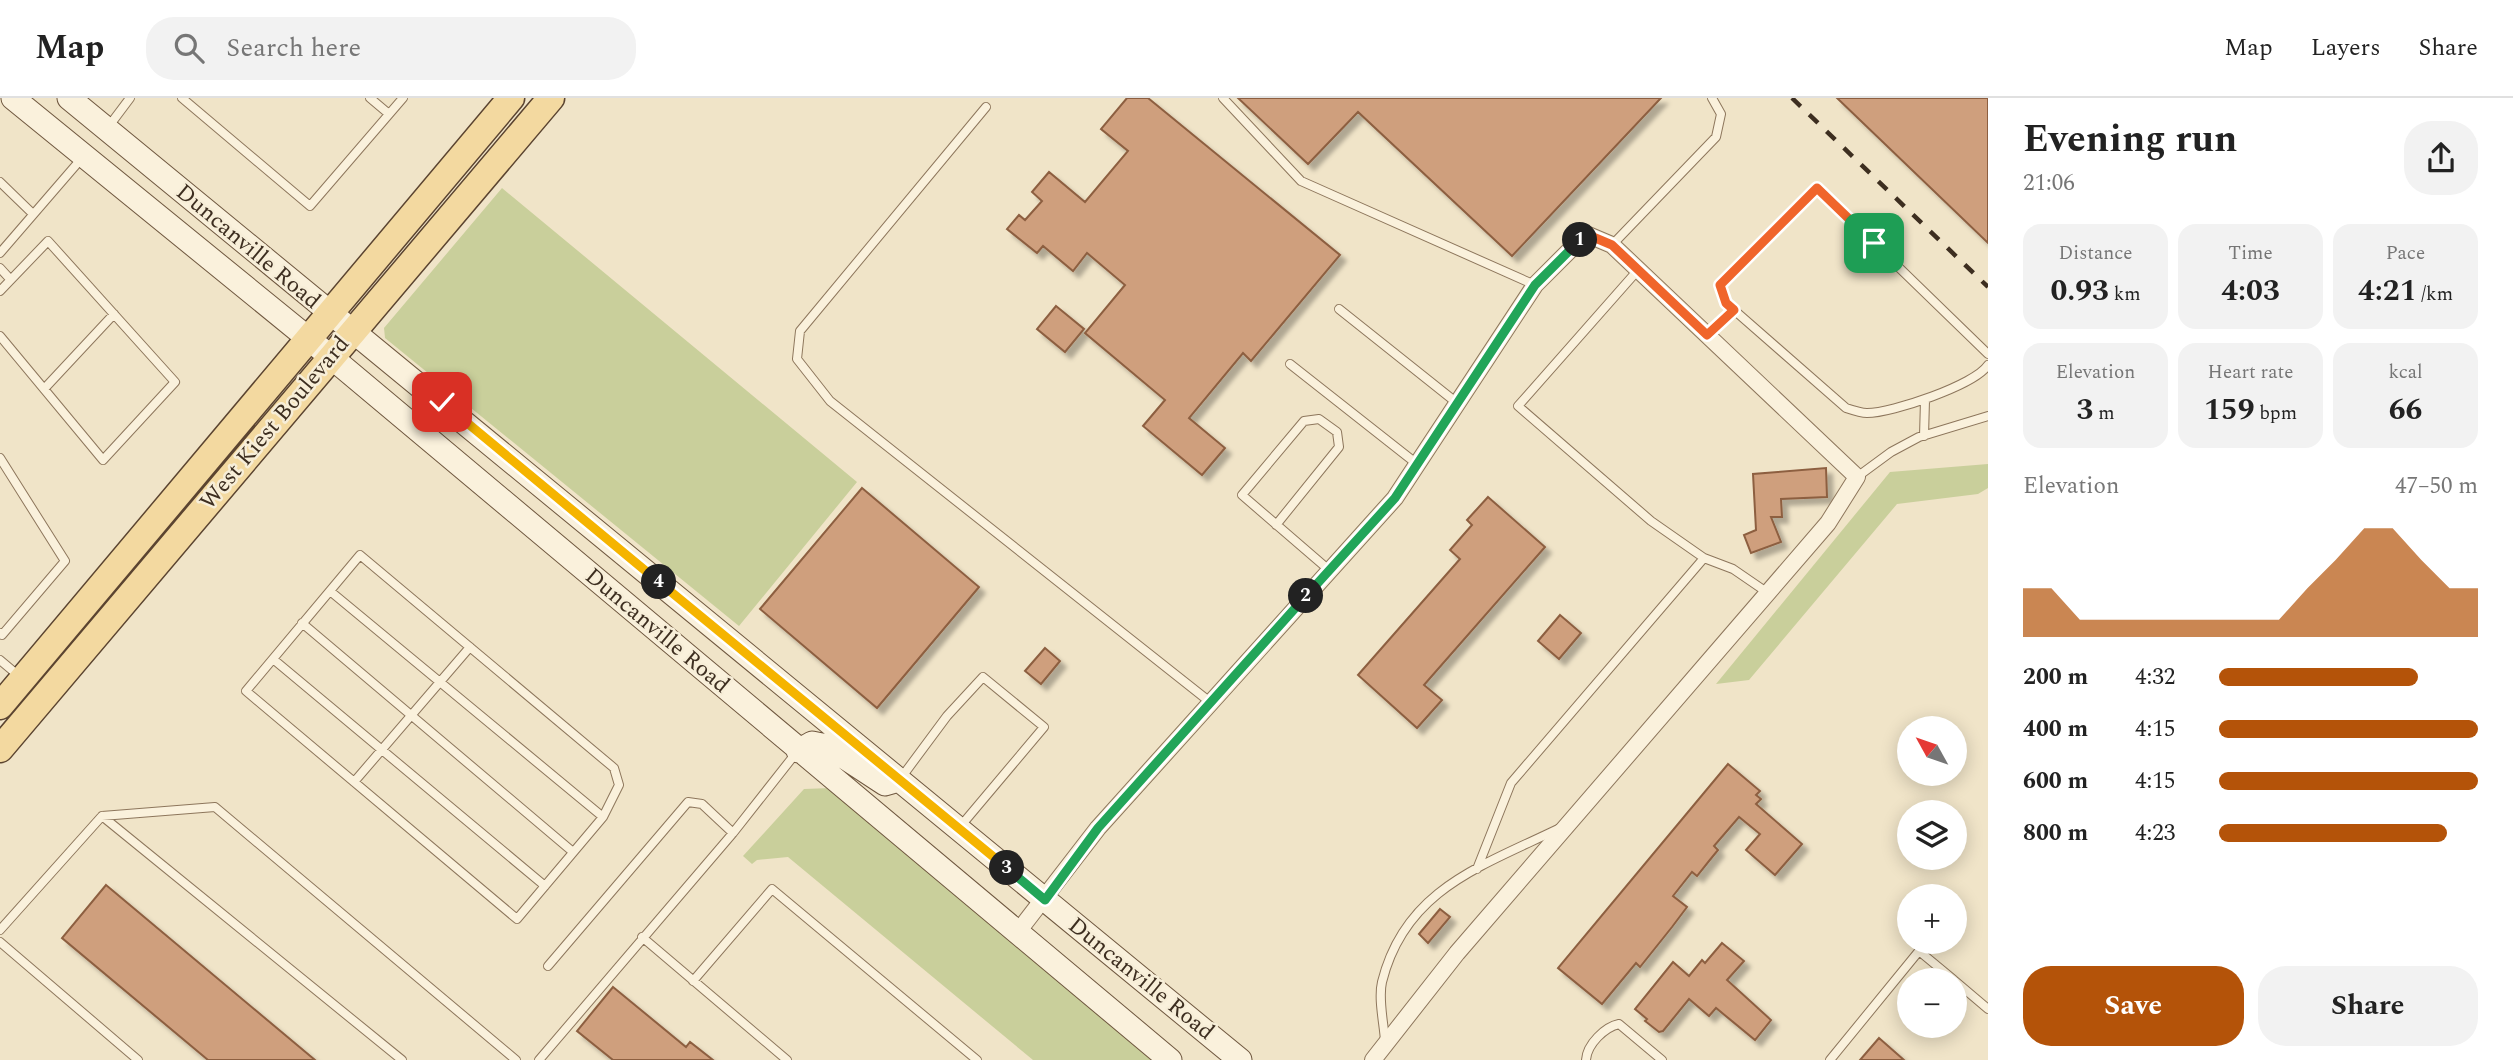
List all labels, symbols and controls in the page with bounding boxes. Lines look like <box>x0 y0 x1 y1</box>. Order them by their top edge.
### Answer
search box <box>146 17 636 80</box>
text: Map <box>35 23 104 73</box>
text: Search here <box>226 28 361 68</box>
icon: search <box>170 29 208 67</box>
text: Map <box>2224 30 2273 66</box>
text: Layers <box>2311 30 2381 66</box>
text: Share <box>2419 30 2478 66</box>
text: Evening run <box>2023 111 2237 169</box>
button: share <box>2404 121 2478 195</box>
text: 21:06 <box>2023 166 2075 201</box>
street label: Duncanville Road <box>168 176 328 318</box>
pin <box>1844 213 1904 273</box>
pin: 1 <box>1562 222 1598 258</box>
icon: arrive <box>1855 224 1893 262</box>
text: 1 <box>1574 225 1585 254</box>
text: Distance <box>2058 239 2133 268</box>
text: Time <box>2228 239 2273 268</box>
text: Pace <box>2386 239 2425 268</box>
text: 0.93 <box>2050 268 2109 314</box>
text: 4:03 <box>2221 268 2280 314</box>
text: 4:21 <box>2358 268 2417 314</box>
text: km <box>2109 280 2141 309</box>
text: /km <box>2417 280 2453 309</box>
street label: West Kiest Boulevard <box>192 328 359 518</box>
text: Elevation <box>2056 358 2135 387</box>
text: Heart rate <box>2208 358 2293 387</box>
text: kcal <box>2388 358 2423 387</box>
pin <box>412 372 472 432</box>
icon: check <box>423 383 461 421</box>
text: 3 <box>2077 387 2093 433</box>
text: 159 <box>2204 387 2254 433</box>
text: 66 <box>2389 387 2422 433</box>
text: m <box>2093 399 2114 428</box>
text: bpm <box>2254 399 2297 428</box>
text: Elevation <box>2023 469 2119 504</box>
text: 47–50 m <box>2395 469 2478 504</box>
street label: Duncanville Road <box>577 560 737 702</box>
pin: 4 <box>642 564 676 600</box>
text: 4 <box>653 567 664 596</box>
pin: 2 <box>1288 578 1324 614</box>
text: 2 <box>1300 581 1311 610</box>
text: 200 m <box>2023 660 2088 695</box>
text: 4:32 <box>2135 660 2175 695</box>
text: 400 m <box>2023 712 2088 747</box>
text: 4:15 <box>2135 712 2175 747</box>
north arrow <box>1897 716 1967 786</box>
map controls <box>1897 716 1967 1038</box>
text: 600 m <box>2023 764 2088 799</box>
text: 4:15 <box>2135 764 2175 799</box>
button: layers <box>1897 800 1967 870</box>
text: 800 m <box>2023 816 2088 851</box>
text: 4:23 <box>2135 816 2175 851</box>
pin: 3 <box>990 850 1024 886</box>
text: 3 <box>1001 853 1012 882</box>
button: + <box>1897 884 1967 954</box>
street label: Duncanville Road <box>1060 909 1222 1049</box>
button: Save <box>2023 966 2244 1046</box>
button: Share <box>2258 966 2478 1046</box>
button: − <box>1897 968 1967 1038</box>

